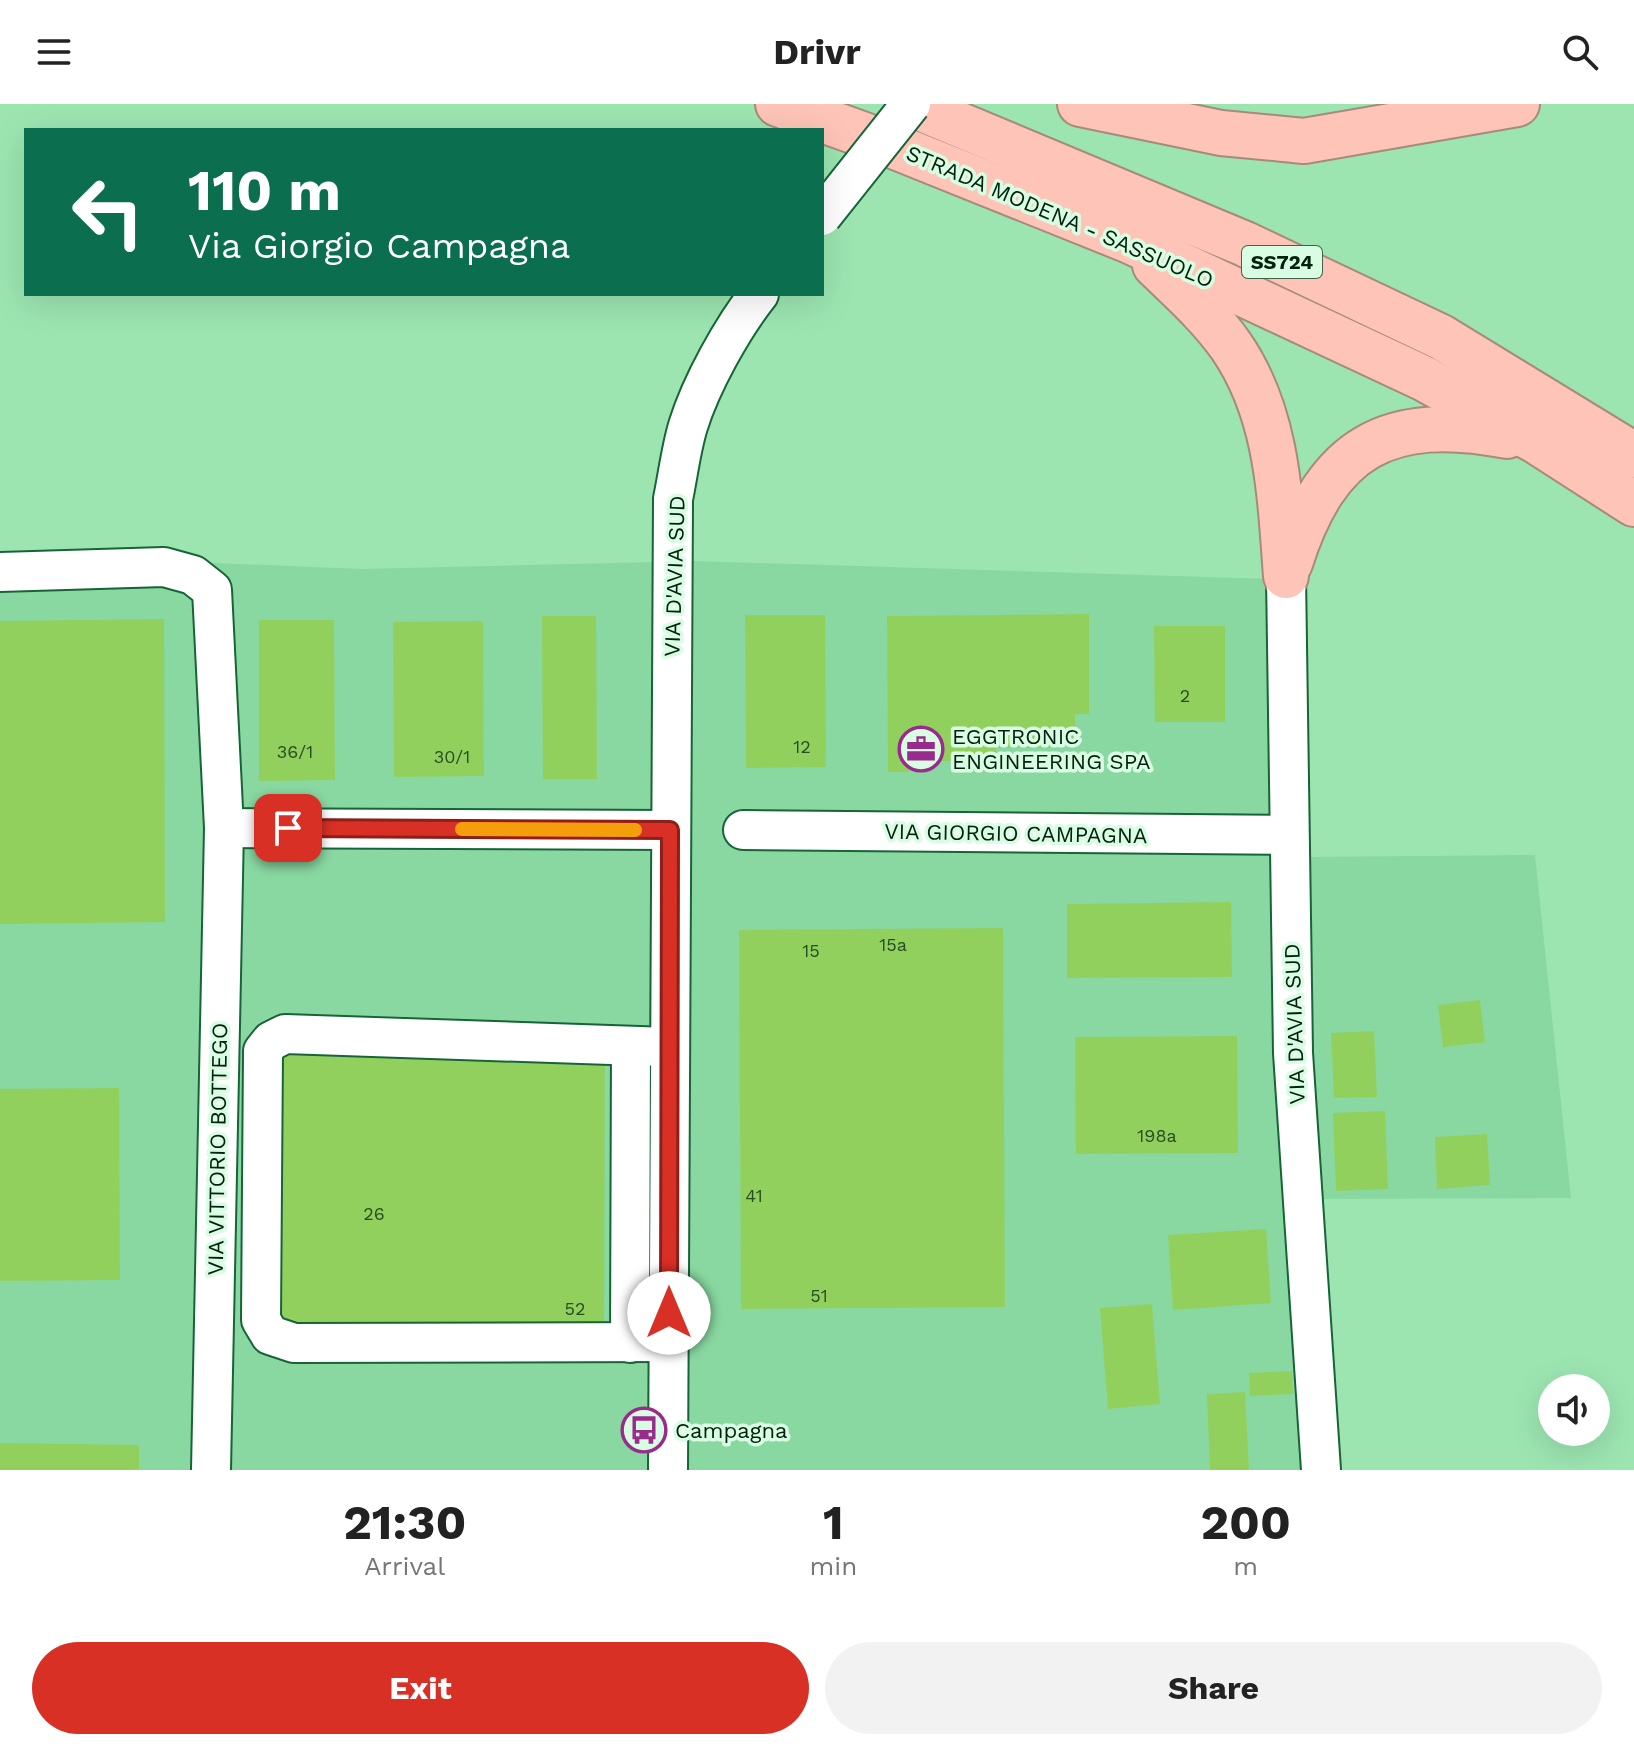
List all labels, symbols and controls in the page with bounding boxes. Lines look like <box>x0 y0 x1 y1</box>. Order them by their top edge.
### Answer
icon: menu <box>32 30 76 74</box>
icon: search <box>1558 30 1602 74</box>
text: Drivr <box>773 31 861 73</box>
street label: STRADA MODENA - SASSUOLO <box>903 140 1217 293</box>
text: 110 m <box>188 158 341 224</box>
icon: left <box>56 160 160 264</box>
text: Via Giorgio Campagna <box>188 225 571 267</box>
road number: SS724 <box>1242 246 1322 278</box>
street label: VIA D'AVIA SUD <box>659 495 690 657</box>
house number: 2 <box>1180 685 1190 706</box>
place label: EGGTRONIC ENGINEERING SPA <box>952 724 1151 774</box>
office icon: EGGTRONIC ENGINEERING SPA <box>897 725 945 773</box>
house number: 12 <box>793 736 811 757</box>
house number: 36/1 <box>277 741 313 762</box>
house number: 30/1 <box>434 746 470 767</box>
pin <box>254 794 322 862</box>
icon: arrive <box>266 806 310 850</box>
street label: VIA GIORGIO CAMPAGNA <box>884 819 1148 848</box>
house number: 15a <box>879 934 907 955</box>
house number: 15 <box>802 940 820 961</box>
street label: VIA D'AVIA SUD <box>1279 943 1310 1105</box>
street label: VIA VITTORIO BOTTEGO <box>203 1023 232 1276</box>
house number: 198a <box>1137 1125 1177 1146</box>
house number: 41 <box>745 1185 763 1206</box>
house number: 26 <box>363 1203 385 1224</box>
position arrow <box>627 1271 711 1355</box>
house number: 51 <box>810 1285 828 1306</box>
house number: 52 <box>565 1298 585 1319</box>
map controls <box>1538 1374 1610 1446</box>
button: sound <box>1538 1374 1610 1446</box>
bus stop icon: Campagna <box>620 1406 668 1454</box>
place label: Campagna <box>675 1418 788 1443</box>
text: 21:30 <box>343 1494 466 1551</box>
text: 1 <box>823 1494 844 1551</box>
text: 200 <box>1200 1494 1291 1551</box>
text: Arrival <box>364 1551 445 1581</box>
text: min <box>809 1551 857 1581</box>
text: m <box>1233 1551 1258 1581</box>
button: Exit <box>32 1642 809 1734</box>
button: Share <box>825 1642 1602 1734</box>

